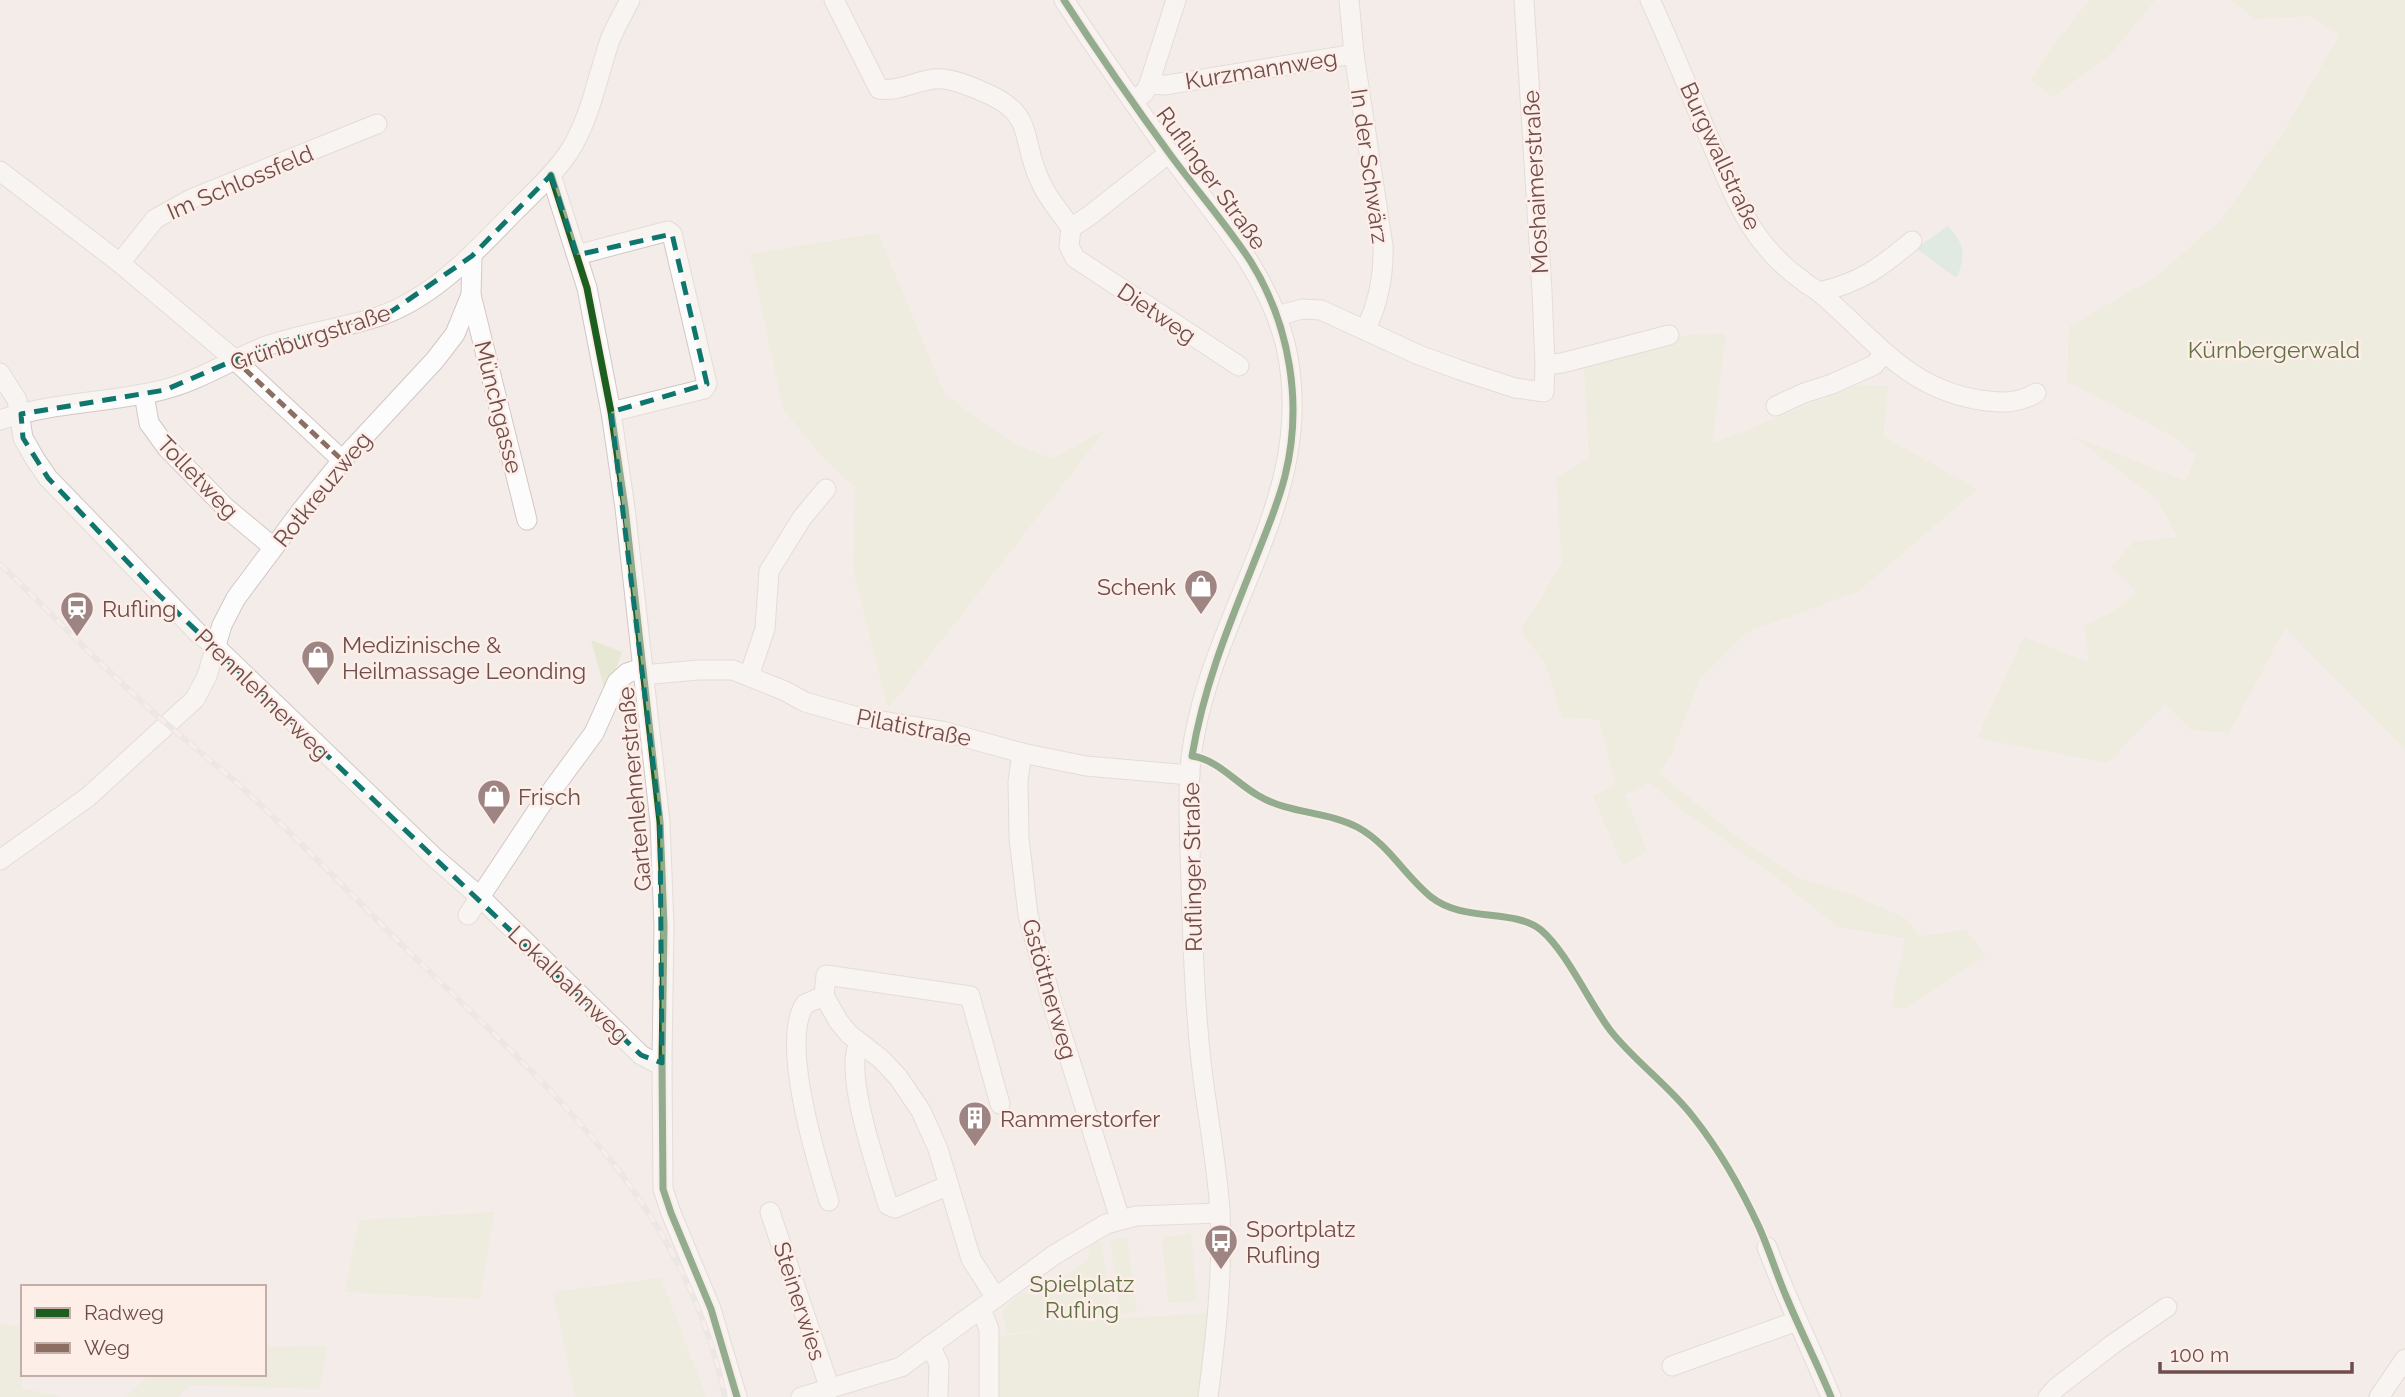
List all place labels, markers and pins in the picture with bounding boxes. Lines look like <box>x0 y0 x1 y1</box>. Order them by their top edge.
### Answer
shop icon: Schenk <box>1182 567 1220 616</box>
place label: Schenk <box>1097 573 1176 600</box>
station icon: Rufling <box>58 589 96 638</box>
place label: Rufling <box>102 595 177 622</box>
place label: Medizinische & Heilmassage Leonding <box>342 631 586 684</box>
shop icon: Medizinische & Heilmassage Leonding <box>299 638 337 687</box>
shop icon: Frisch <box>475 777 513 826</box>
place label: Frisch <box>518 783 581 810</box>
building icon: Rammerstorfer <box>956 1099 994 1148</box>
place label: Rammerstorfer <box>1000 1105 1160 1132</box>
place label: Sportplatz Rufling <box>1246 1215 1356 1268</box>
bus stop icon: Sportplatz Rufling <box>1202 1222 1240 1271</box>

